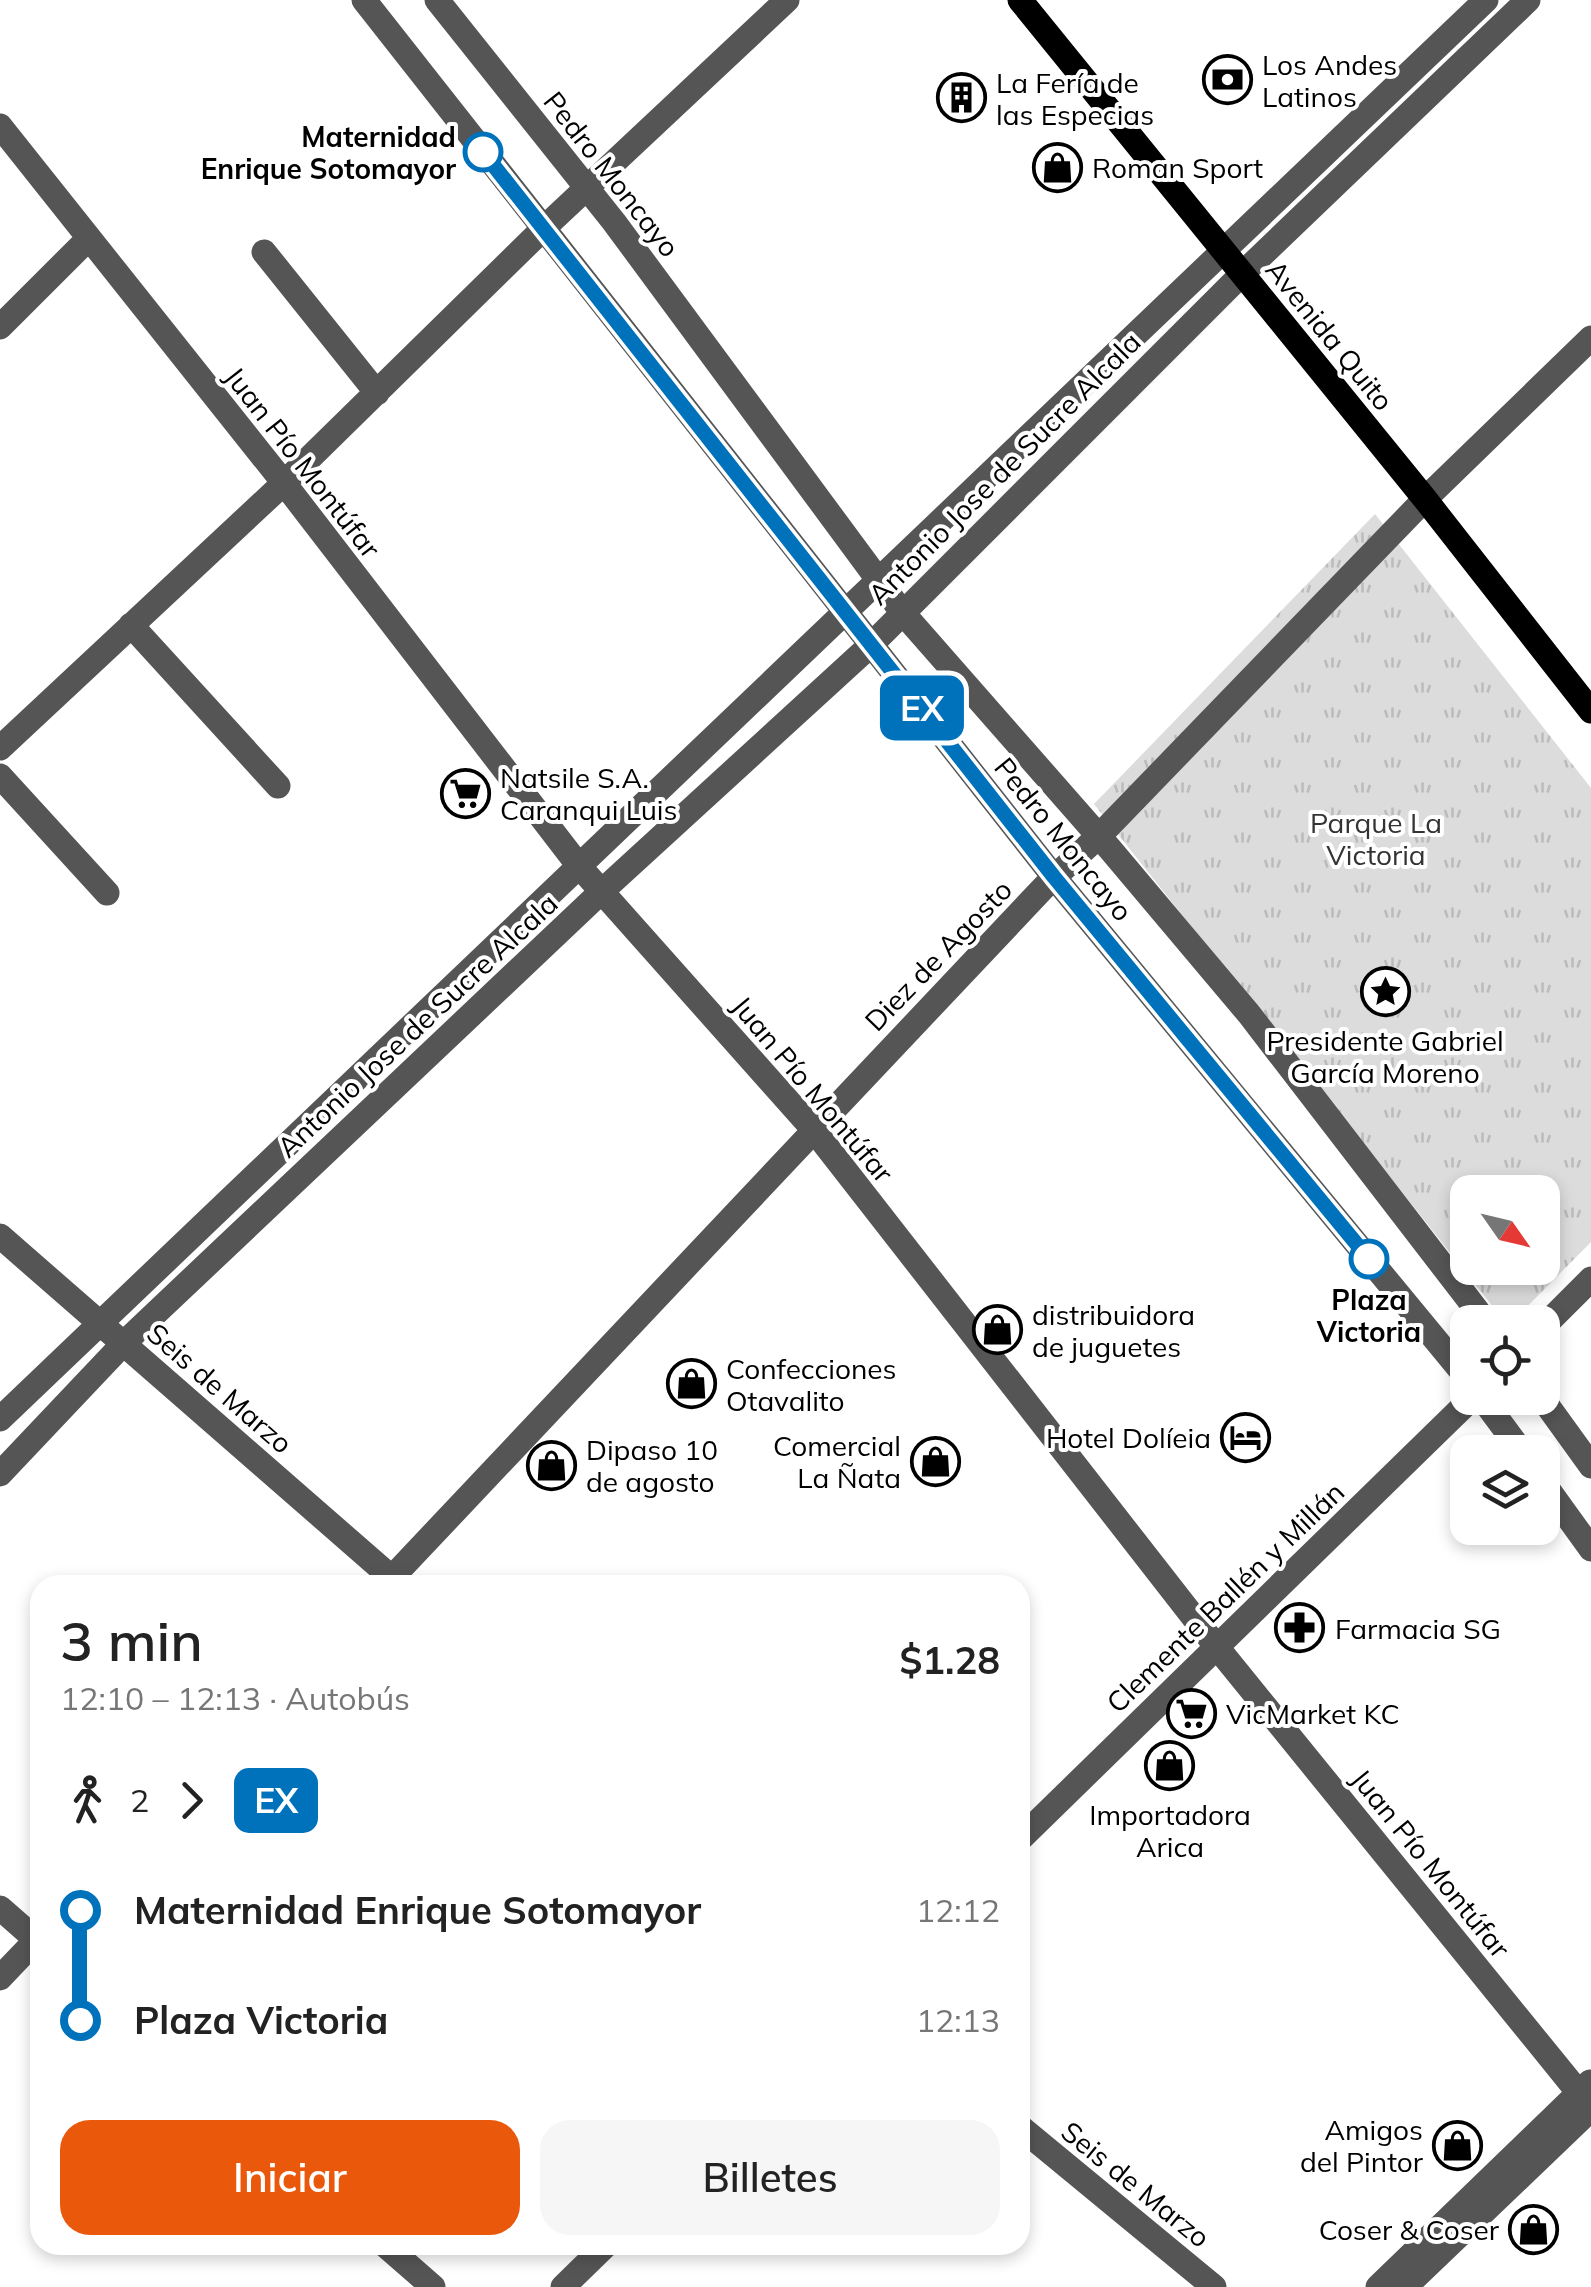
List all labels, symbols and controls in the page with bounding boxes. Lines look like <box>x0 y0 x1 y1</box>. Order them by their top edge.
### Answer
place label: Los Andes Latinos <box>1262 47 1397 114</box>
bank icon: Los Andes Latinos <box>1201 54 1253 106</box>
place label: La Fería de las Especias <box>996 65 1154 132</box>
building icon: La Fería de las Especias <box>935 72 987 124</box>
street label: Pedro Moncayo <box>537 84 687 264</box>
place label: Maternidad Enrique Sotomayor <box>201 119 456 186</box>
marker: Maternidad Enrique Sotomayor <box>464 133 502 171</box>
shop icon: Roman Sport <box>1031 141 1083 193</box>
place label: Roman Sport <box>1092 150 1263 185</box>
street label: Avenida Quito <box>1259 253 1401 417</box>
street label: Antonio Jose de Sucre Alcala <box>860 324 1148 612</box>
street label: Juan Pío Montúfar <box>218 360 389 565</box>
line badge: EX <box>877 676 967 740</box>
text: EX <box>900 686 944 730</box>
street label: Pedro Moncayo <box>987 750 1141 928</box>
place label: Natsile S.A. Caranqui Luis <box>500 760 677 827</box>
supermarket icon: Natsile S.A. Caranqui Luis <box>439 767 491 819</box>
park label: Parque La Victoria <box>1310 805 1442 872</box>
street label: Diez de Agosto <box>857 872 1019 1038</box>
street label: Antonio Jose de Sucre Alcala <box>269 886 565 1164</box>
place icon: Presidente Gabriel García Moreno <box>1359 966 1411 1018</box>
street label: Juan Pío Montúfar <box>725 989 902 1190</box>
place label: Presidente Gabriel García Moreno <box>1266 1023 1504 1090</box>
north arrow <box>1450 1175 1560 1285</box>
map controls <box>1450 1175 1560 1545</box>
marker: Plaza Victoria <box>1350 1240 1388 1278</box>
place label: Plaza Victoria <box>1316 1282 1421 1349</box>
place label: distribuidora de juguetes <box>1032 1297 1195 1364</box>
shop icon: distribuidora de juguetes <box>971 1304 1023 1356</box>
button: locate <box>1450 1305 1560 1415</box>
street label: Seis de Marzo <box>140 1315 300 1461</box>
place label: Confecciones Otavalito <box>726 1351 897 1418</box>
shop icon: Confecciones Otavalito <box>665 1358 717 1410</box>
hotel icon: Hotel Dolíeia <box>1220 1411 1272 1463</box>
place label: Hotel Dolíeia <box>1046 1420 1211 1455</box>
place label: Comercial La Ñata <box>773 1428 901 1495</box>
place label: Dipaso 10 de agosto <box>586 1432 718 1499</box>
shop icon: Comercial La Ñata <box>910 1435 962 1487</box>
button: layers <box>1450 1435 1560 1545</box>
shop icon: Dipaso 10 de agosto <box>525 1439 577 1491</box>
street label: Clemente Ballén y Millán <box>1099 1474 1351 1720</box>
pharmacy icon: Farmacia SG <box>1274 1602 1326 1654</box>
text: 3 min <box>60 1606 203 1675</box>
place label: Farmacia SG <box>1335 1611 1501 1646</box>
text: $1.28 <box>899 1636 1000 1684</box>
text: 12:10 – 12:13 · Autobús <box>60 1678 410 1718</box>
supermarket icon: VicMarket KC <box>1165 1687 1217 1739</box>
place label: VicMarket KC <box>1226 1696 1400 1731</box>
shop icon: Importadora Arica <box>1144 1740 1196 1792</box>
street label: Juan Pío Montúfar <box>1344 1762 1518 1965</box>
icon: walk <box>60 1773 115 1828</box>
icon: forward <box>164 1773 219 1828</box>
text: EX <box>254 1778 298 1822</box>
text: 2 <box>130 1780 149 1820</box>
place label: Importadora Arica <box>1089 1797 1251 1864</box>
text: Maternidad Enrique Sotomayor <box>134 1886 701 1934</box>
text: 12:12 <box>916 1890 1000 1930</box>
text: Plaza Victoria <box>134 1996 388 2044</box>
text: 12:13 <box>916 2000 1000 2040</box>
place label: Amigos del Pintor <box>1300 2112 1424 2179</box>
street label: Seis de Marzo <box>1055 2113 1217 2255</box>
shop icon: Amigos del Pintor <box>1432 2119 1484 2171</box>
button: Iniciar <box>60 2120 520 2235</box>
button: Billetes <box>540 2120 1000 2235</box>
shop icon: Coser & Coser <box>1508 2203 1560 2255</box>
place label: Coser & Coser <box>1319 2212 1500 2247</box>

